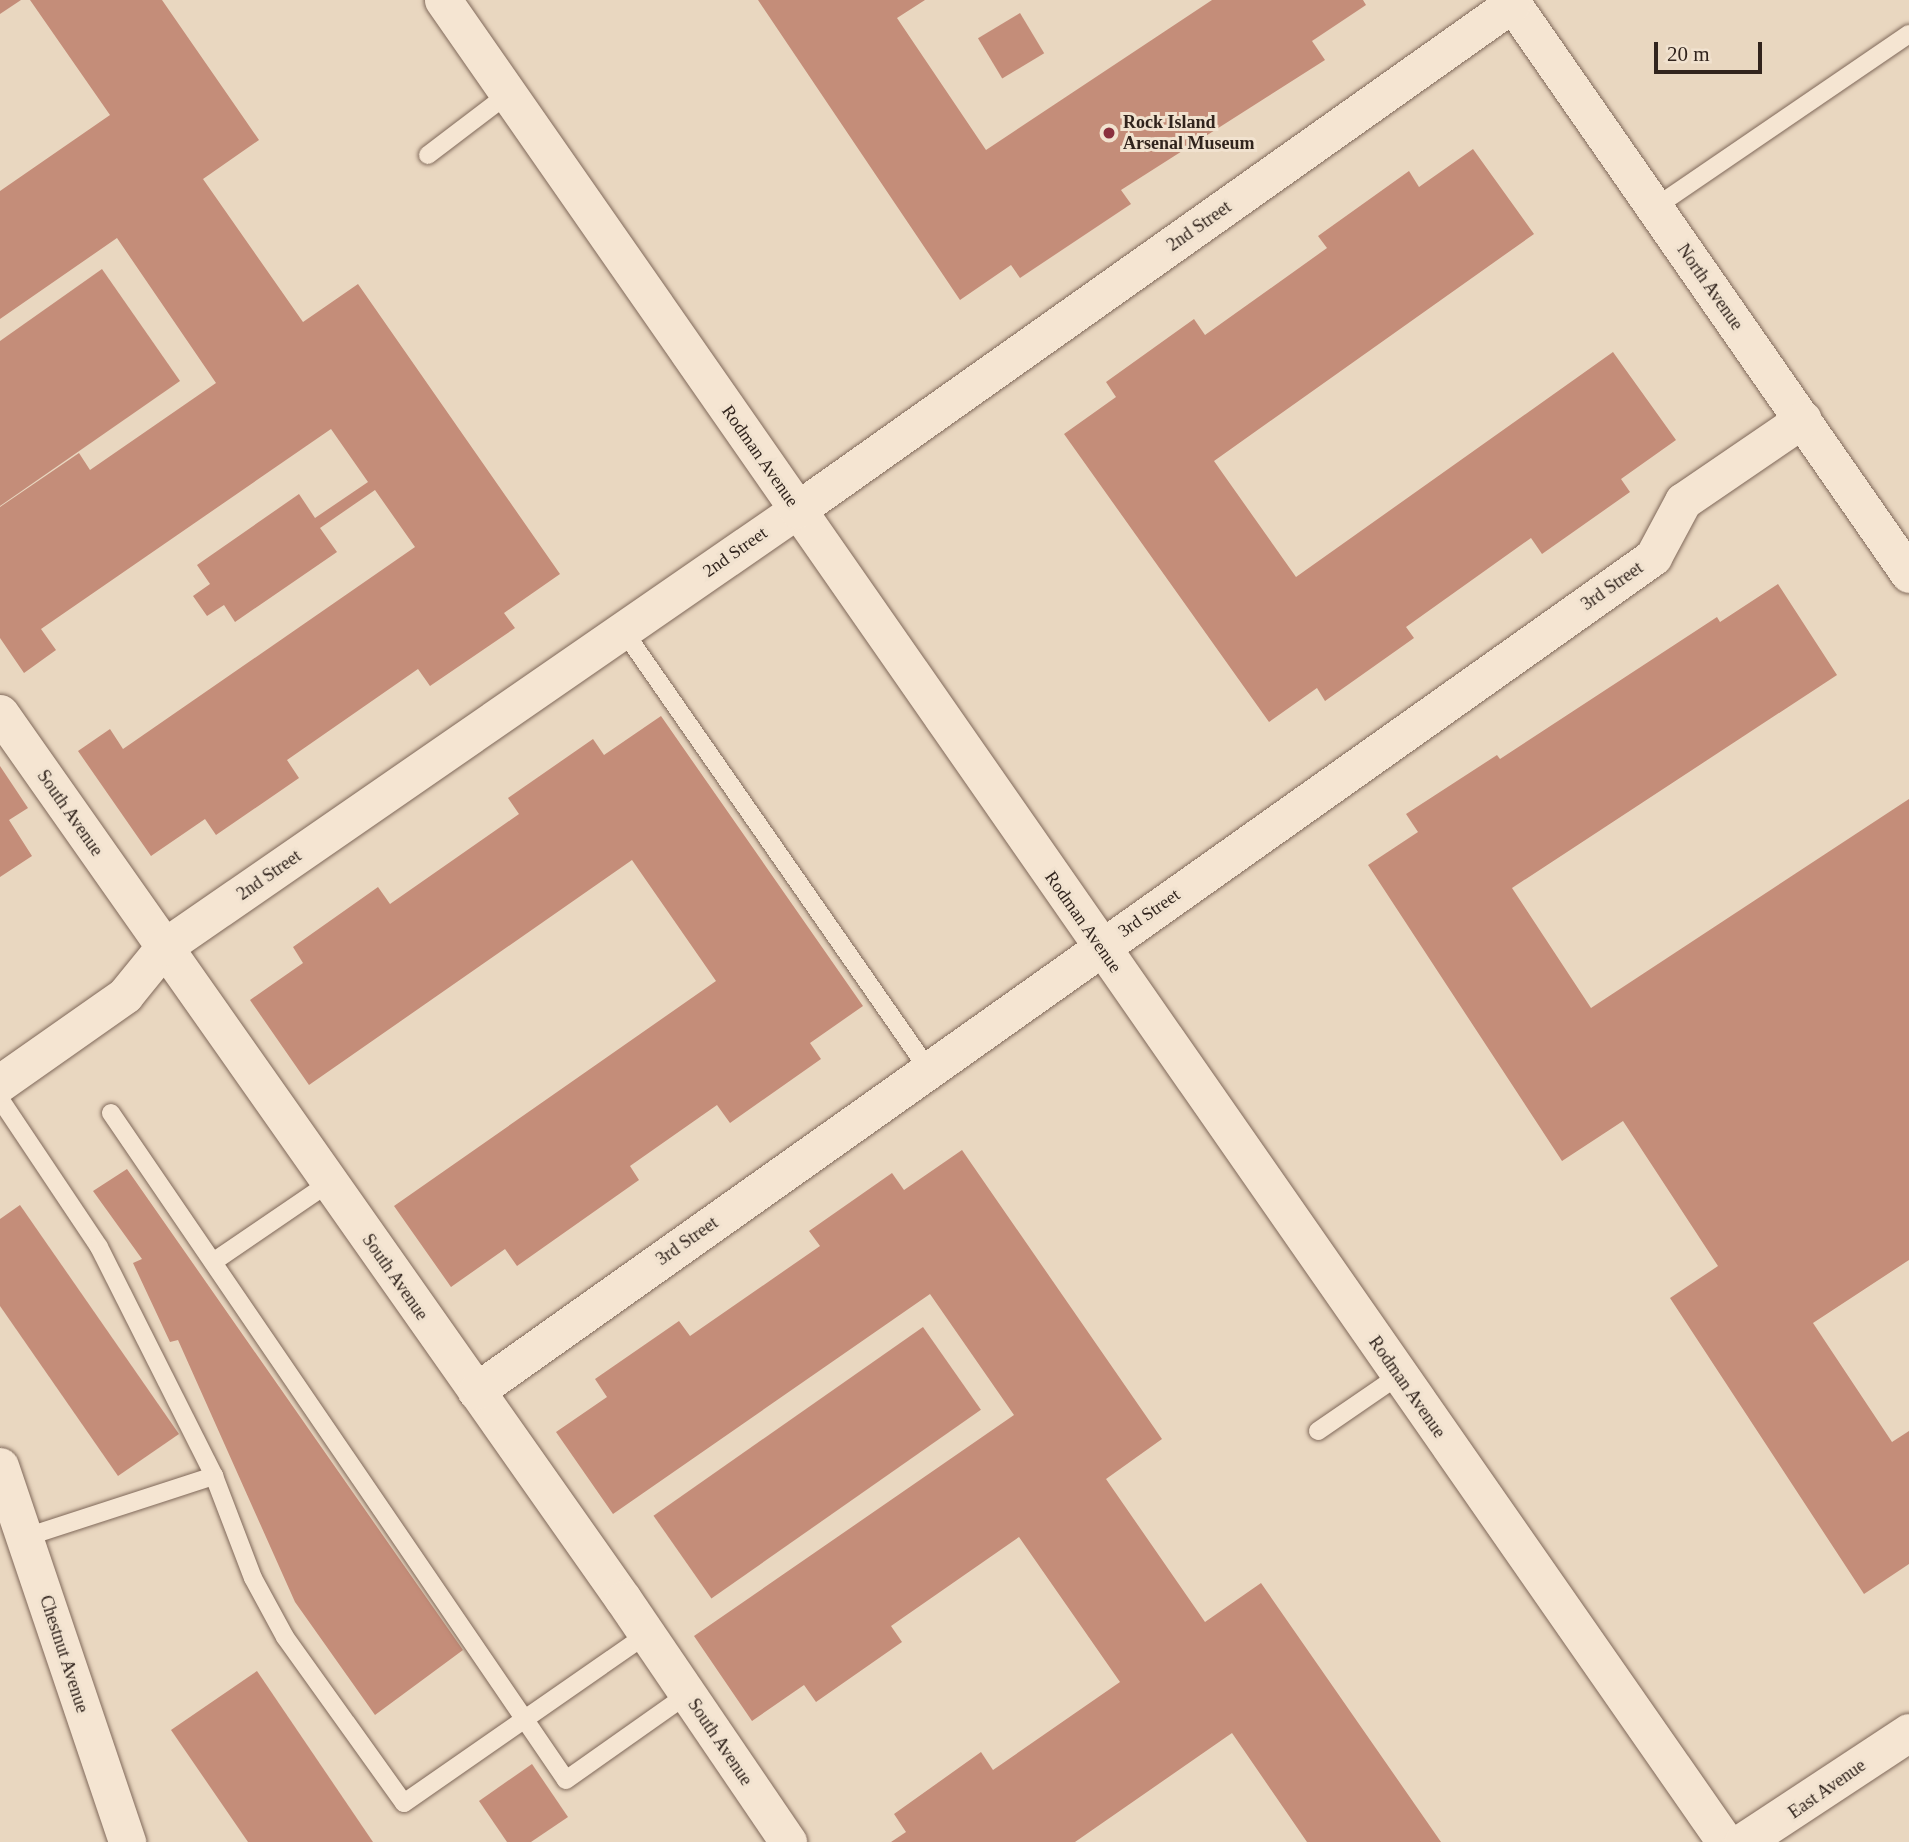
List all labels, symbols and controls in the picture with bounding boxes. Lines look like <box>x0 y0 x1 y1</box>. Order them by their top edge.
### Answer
scale bar <box>1657 28 1766 72</box>
text: 20 m <box>1667 42 1710 66</box>
place label: Rock Island Arsenal Museum <box>1123 112 1254 154</box>
marker: Rock Island Arsenal Museum <box>1101 125 1117 141</box>
street label: 2nd Street <box>1163 196 1235 256</box>
street label: North Avenue <box>1672 239 1748 335</box>
street label: Rodman Avenue <box>717 401 803 511</box>
street label: 2nd Street <box>699 522 771 582</box>
street label: 3rd Street <box>1577 557 1647 615</box>
street label: South Avenue <box>32 765 108 861</box>
street label: 2nd Street <box>233 845 305 905</box>
street label: Rodman Avenue <box>1040 867 1126 977</box>
street label: 3rd Street <box>1114 884 1184 942</box>
street label: 3rd Street <box>652 1212 722 1270</box>
street label: South Avenue <box>357 1229 433 1325</box>
street label: Rodman Avenue <box>1364 1332 1450 1442</box>
street label: Chestnut Avenue <box>35 1592 93 1716</box>
street label: South Avenue <box>683 1694 757 1790</box>
street label: East Avenue <box>1784 1754 1870 1824</box>

